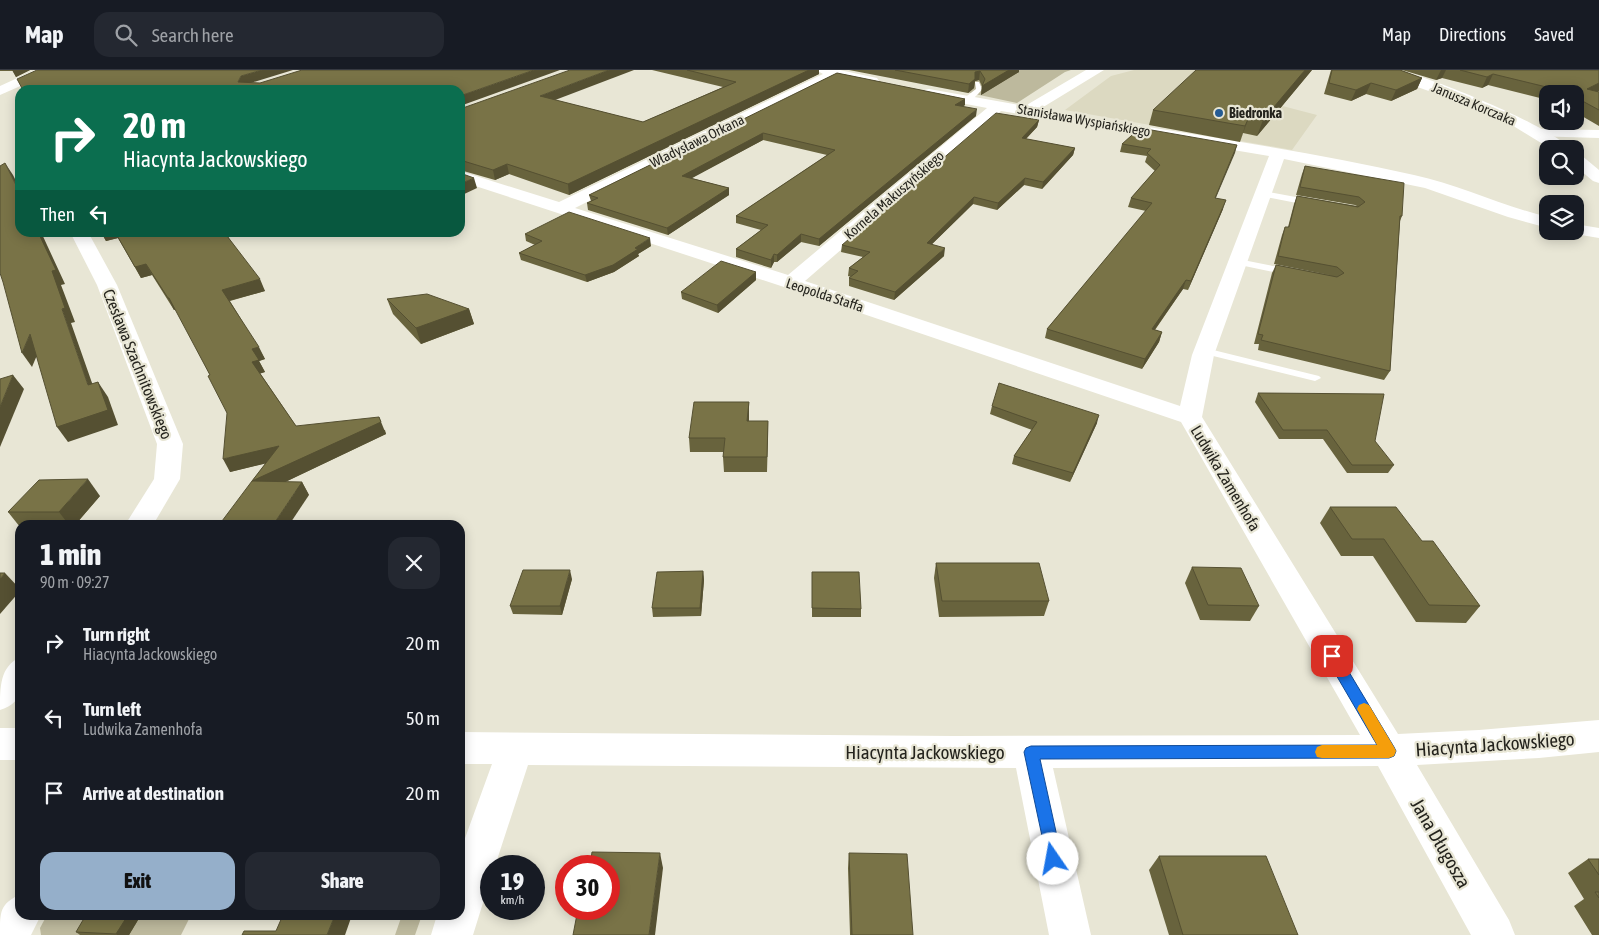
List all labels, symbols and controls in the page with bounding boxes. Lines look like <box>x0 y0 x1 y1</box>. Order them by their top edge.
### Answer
search box <box>94 12 444 57</box>
text: Map <box>25 21 64 48</box>
icon: search <box>112 21 140 49</box>
text: Search here <box>152 24 234 46</box>
text: Map <box>1382 24 1411 45</box>
text: Directions <box>1439 24 1506 45</box>
text: Saved <box>1534 24 1574 45</box>
street label: Janusza Korczaka <box>1430 79 1518 129</box>
map controls <box>1539 85 1584 240</box>
button: sound <box>1539 85 1584 130</box>
street label: Stanisława Wyspiańskiego <box>1016 100 1152 140</box>
icon: right <box>40 105 105 170</box>
text: 20 m <box>123 105 186 145</box>
place label: Biedronka <box>1229 105 1282 121</box>
marker: Biedronka <box>1213 107 1225 119</box>
street label: Władysława Orkana <box>647 111 747 171</box>
button: search <box>1539 140 1584 185</box>
text: Hiacynta Jackowskiego <box>123 146 308 172</box>
street label: Kornela Makuszyńskiego <box>841 147 947 243</box>
button: layers <box>1539 195 1584 240</box>
icon: left <box>85 200 113 228</box>
text: Then <box>40 203 75 225</box>
street label: Leopolda Staffa <box>784 275 866 315</box>
street label: Czesława Szachnitowskiego <box>99 286 176 442</box>
street label: Ludwika Zamenhofa <box>1187 422 1265 534</box>
text: 1 min <box>40 537 101 571</box>
button: close <box>388 537 440 589</box>
text: 90 m · 09:27 <box>40 573 110 591</box>
text: Turn right <box>83 623 150 645</box>
icon: right <box>40 629 68 657</box>
text: 20 m <box>406 632 440 654</box>
pin <box>1311 635 1353 677</box>
icon: arrive <box>1318 642 1346 670</box>
text: Hiacynta Jackowskiego <box>83 645 217 663</box>
text: Turn left <box>83 698 141 720</box>
icon: left <box>40 704 68 732</box>
text: 50 m <box>406 707 440 729</box>
text: Ludwika Zamenhofa <box>83 720 203 738</box>
street label: Hiacynta Jackowskiego <box>1415 727 1575 761</box>
street label: Hiacynta Jackowskiego <box>845 741 1005 763</box>
icon: arrive <box>40 779 68 807</box>
text: Arrive at destination <box>83 782 224 804</box>
text: 20 m <box>406 782 440 804</box>
street label: Jana Długosza <box>1407 794 1475 892</box>
position arrow <box>1026 832 1078 884</box>
button: Exit <box>40 852 235 910</box>
button: Share <box>245 852 440 910</box>
speed limit sign: 30 <box>555 855 620 920</box>
text: 19 <box>501 867 524 895</box>
text: km/h <box>501 893 524 907</box>

